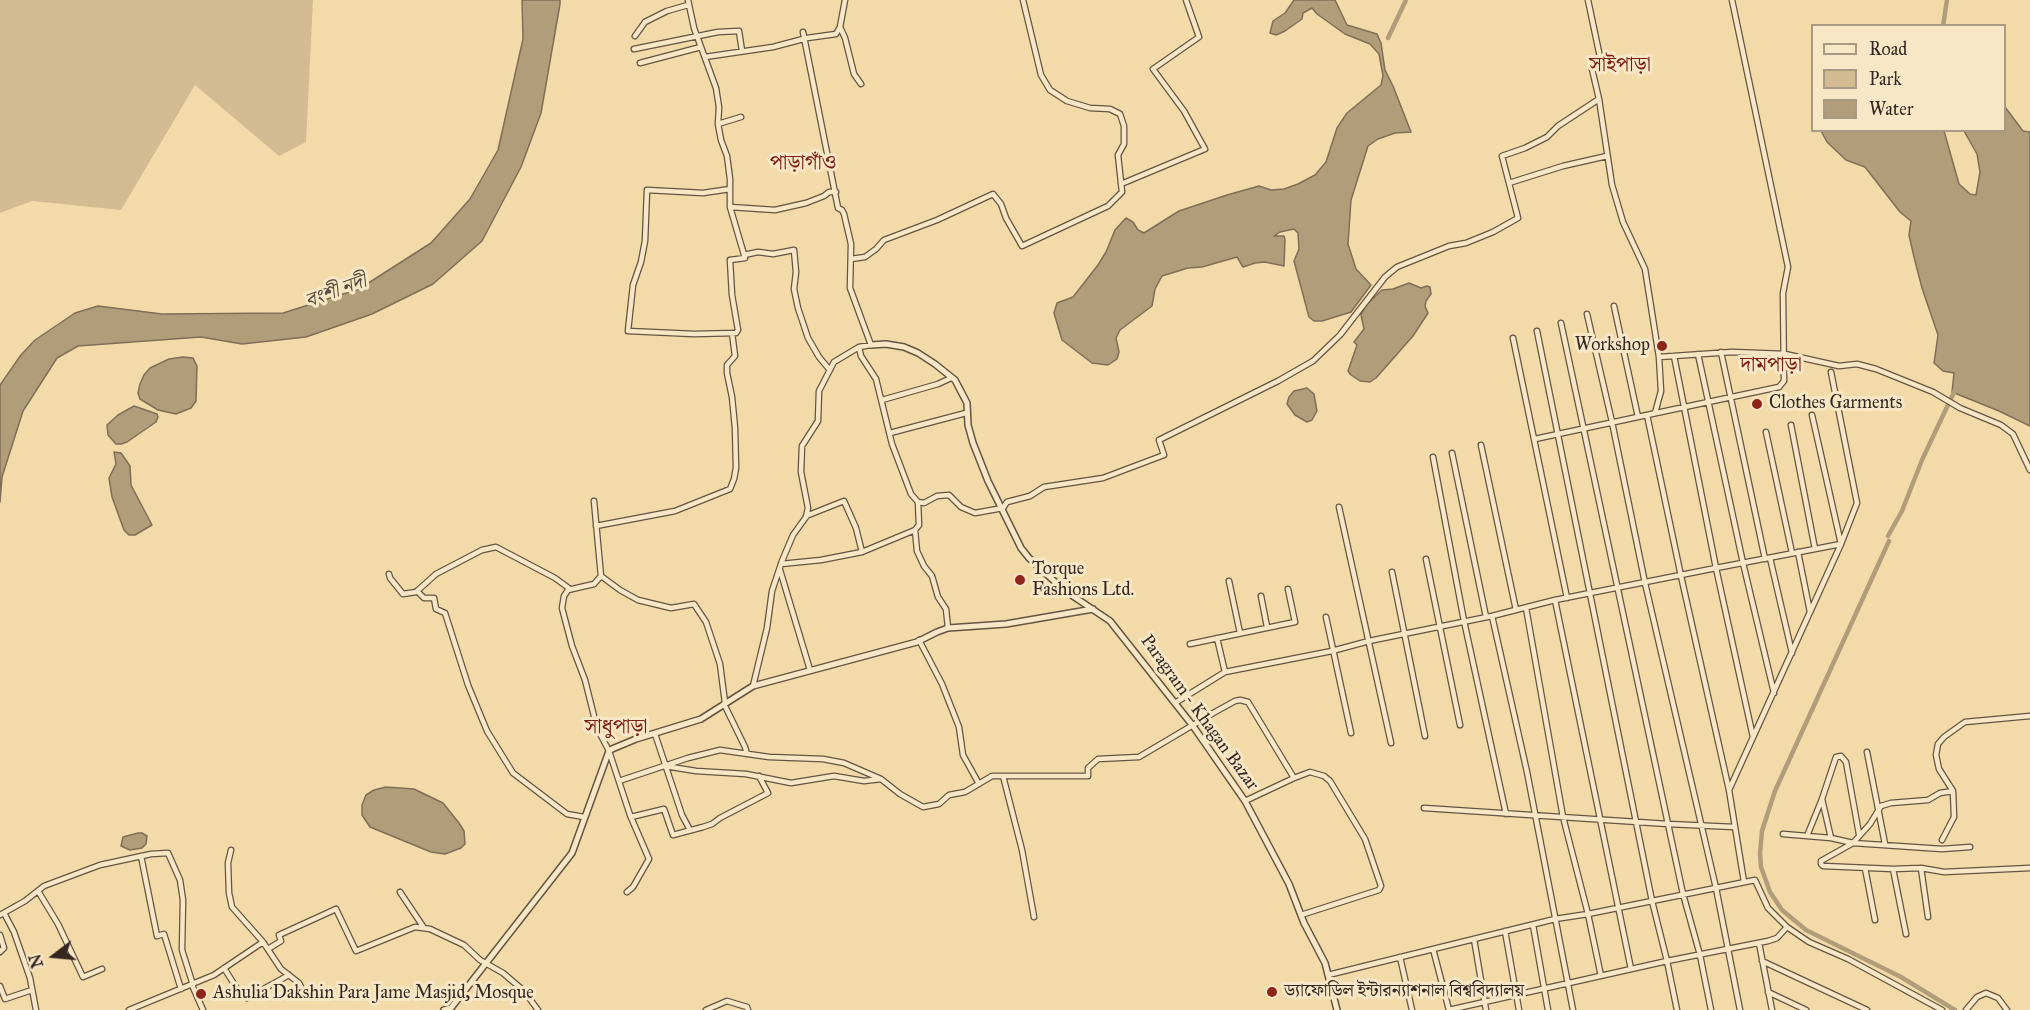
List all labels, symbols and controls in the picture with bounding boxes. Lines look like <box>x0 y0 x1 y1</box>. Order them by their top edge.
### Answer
legend <box>1811 24 2006 132</box>
text: Road <box>1869 38 1907 60</box>
district label: সাইপাড়া <box>1589 53 1651 79</box>
text: Park <box>1869 68 1902 90</box>
text: Water <box>1869 98 1913 120</box>
district label: পাড়াগাঁও <box>770 151 836 177</box>
water label: বংশী নদী <box>302 270 370 314</box>
place label: Workshop <box>1575 335 1650 357</box>
marker: Workshop <box>1655 339 1669 353</box>
district label: দামপাড়া <box>1740 353 1802 379</box>
place label: Clothes Garments <box>1769 393 1902 415</box>
marker: Clothes Garments <box>1750 397 1764 411</box>
place label: Torque Fashions Ltd. <box>1032 559 1134 602</box>
marker: Torque Fashions Ltd. <box>1013 573 1027 587</box>
street label: Paragram - Khagan Bazar <box>1135 631 1263 795</box>
district label: সাধুপাড়া <box>585 715 647 741</box>
north arrow <box>24 926 84 986</box>
text: N <box>25 952 47 970</box>
place label: ড্যাফোডিল ইন্টারন্যাশনাল বিশ্ববিদ্যালয় <box>1284 981 1524 1003</box>
place label: Ashulia Dakshin Para Jame Masjid, Mosque <box>213 983 534 1005</box>
marker: ড্যাফোডিল ইন্টারন্যাশনাল বিশ্ববিদ্যালয় <box>1265 985 1279 999</box>
marker: Ashulia Dakshin Para Jame Masjid, Mosque <box>194 987 208 1001</box>

